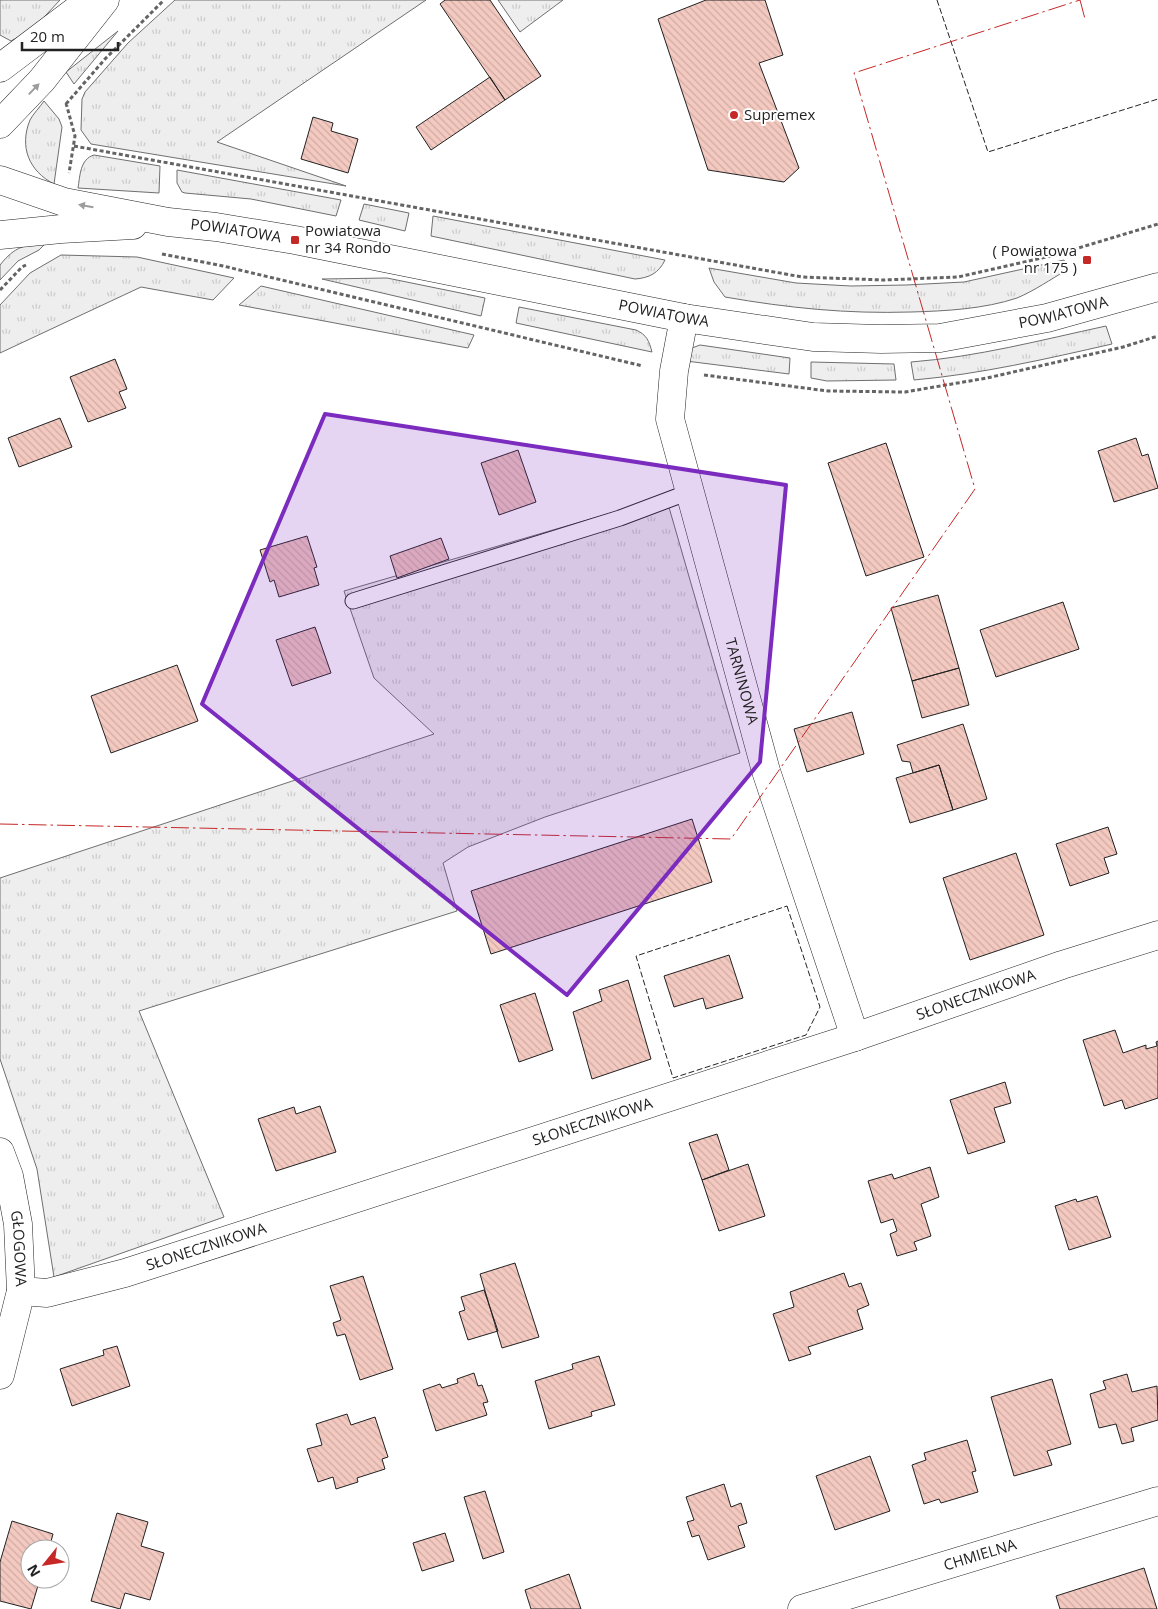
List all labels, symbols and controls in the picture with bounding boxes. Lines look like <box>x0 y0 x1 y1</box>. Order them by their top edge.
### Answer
scale bar <box>22 20 119 52</box>
text: 20 m <box>30 26 65 46</box>
one-way arrow <box>28 83 40 95</box>
place label: Supremex <box>744 104 815 124</box>
marker: Supremex <box>728 109 740 121</box>
one-way arrow <box>78 201 94 209</box>
street label: POWIATOWA <box>190 213 283 247</box>
place label: Powiatowa nr 34 Rondo <box>305 220 391 257</box>
marker: Powiatowa nr 34 Rondo <box>289 234 301 246</box>
place label: ( Powiatowa nr 175 ) <box>993 240 1077 277</box>
marker: ( Powiatowa nr 175 ) <box>1081 254 1093 266</box>
street label: POWIATOWA <box>1017 290 1110 332</box>
street label: POWIATOWA <box>617 294 711 331</box>
street label: TARNINOWA <box>721 636 764 727</box>
street label: SŁONECZNIKOWA <box>913 964 1039 1024</box>
street label: SŁONECZNIKOWA <box>530 1092 655 1150</box>
street label: GŁOGOWA <box>7 1209 32 1288</box>
street label: SŁONECZNIKOWA <box>143 1217 269 1275</box>
street label: CHMIELNA <box>941 1533 1019 1575</box>
north arrow <box>20 1539 70 1589</box>
text: N <box>22 1561 44 1580</box>

